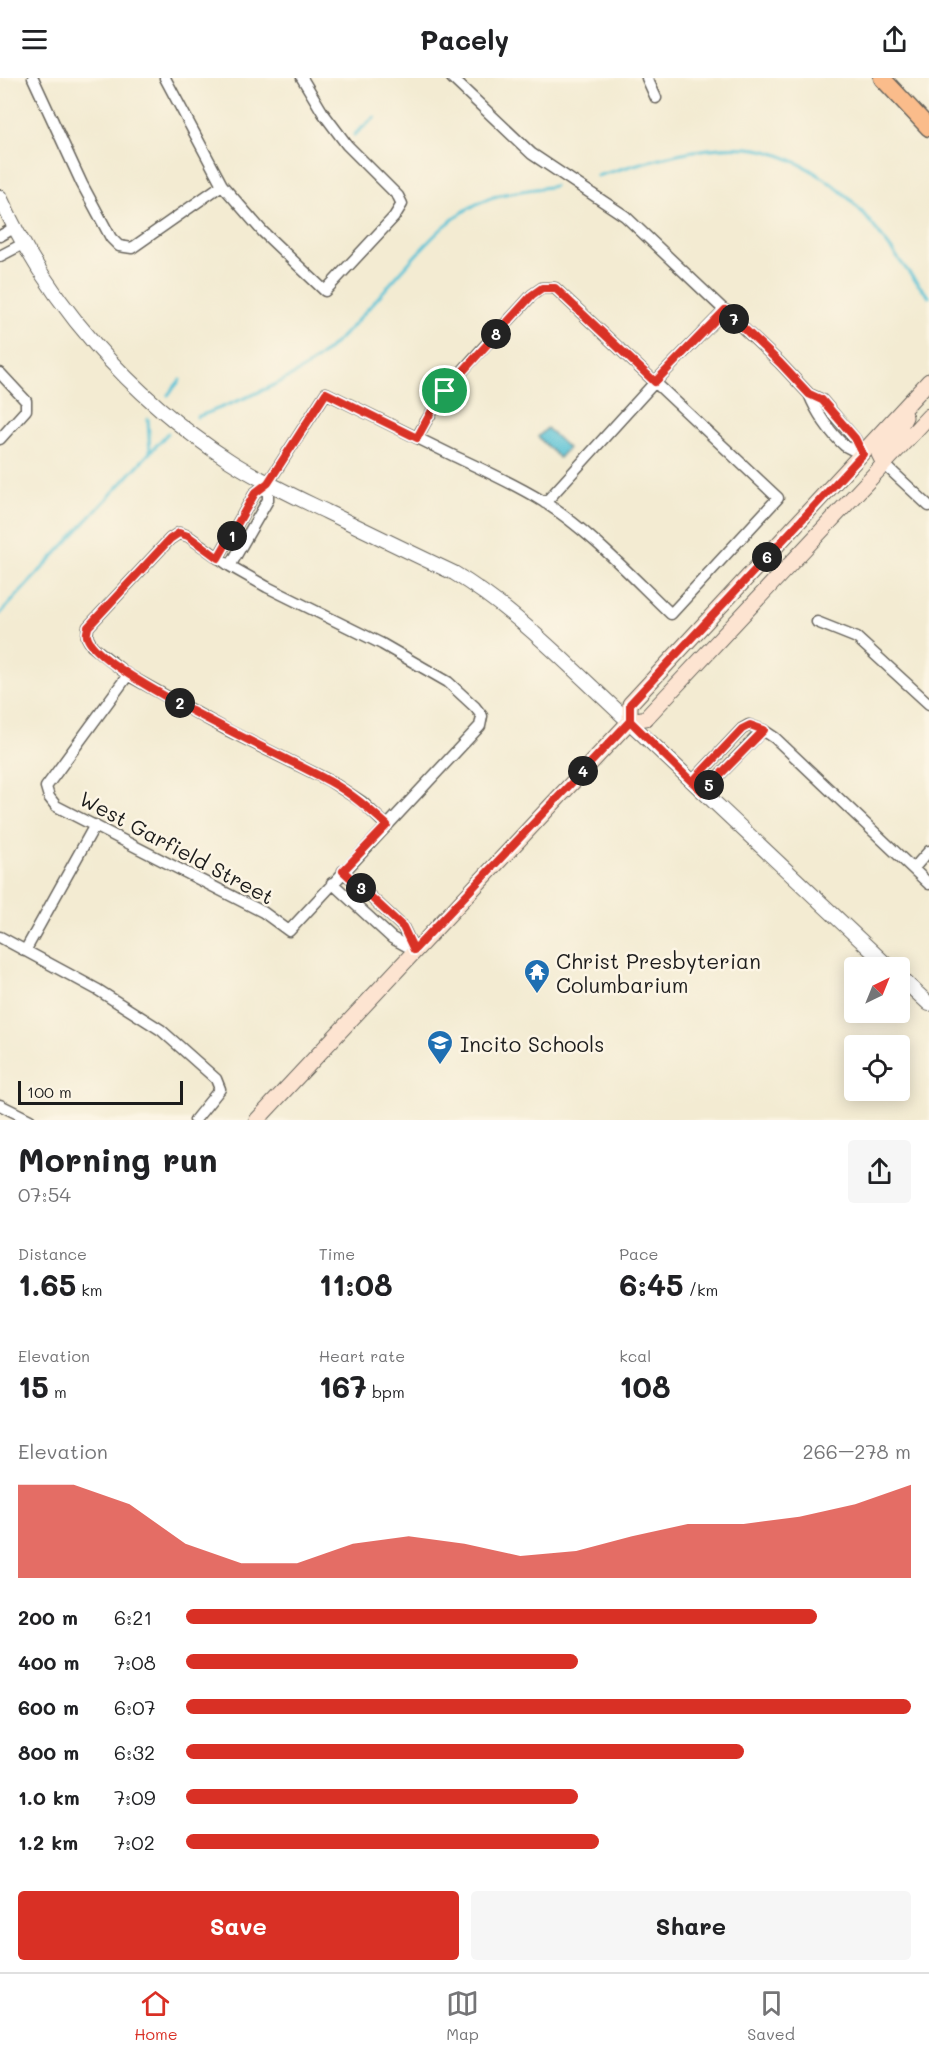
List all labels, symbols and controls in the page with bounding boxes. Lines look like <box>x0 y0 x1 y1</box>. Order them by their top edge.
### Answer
text: Pacely <box>420 22 509 57</box>
icon: menu <box>18 23 51 56</box>
icon: share <box>878 23 911 56</box>
pin: 7 <box>719 304 749 334</box>
text: 7 <box>730 308 738 329</box>
pin: 8 <box>481 319 511 349</box>
text: 8 <box>491 323 501 344</box>
pin <box>419 365 470 416</box>
icon: arrive <box>428 374 461 407</box>
pin: 1 <box>217 521 247 551</box>
text: 1 <box>228 525 236 546</box>
pin: 6 <box>752 542 782 572</box>
text: 6 <box>762 546 772 567</box>
pin: 2 <box>165 688 195 718</box>
text: 2 <box>176 692 184 713</box>
pin: 4 <box>568 756 598 786</box>
text: 4 <box>578 760 588 781</box>
pin: 5 <box>694 770 724 800</box>
text: 5 <box>704 774 714 795</box>
street label: West Garfield Street <box>75 784 279 910</box>
pin: 3 <box>346 873 376 903</box>
text: 3 <box>356 877 366 898</box>
place label: Christ Presbyterian Columbarium <box>556 947 761 998</box>
temple icon: Christ Presbyterian Columbarium <box>522 957 552 995</box>
north arrow <box>844 957 910 1023</box>
map controls <box>844 957 910 1101</box>
school or university icon: Incito Schools <box>425 1028 455 1066</box>
place label: Incito Schools <box>460 1030 604 1057</box>
button: locate <box>844 1035 910 1101</box>
scale bar <box>18 1078 183 1106</box>
text: 100 m <box>27 1081 72 1102</box>
text: Morning run <box>18 1137 218 1180</box>
button: share <box>848 1140 911 1203</box>
text: 07:54 <box>18 1181 71 1207</box>
text: Distance <box>18 1243 87 1264</box>
text: Time <box>319 1243 355 1264</box>
text: Pace <box>619 1243 658 1264</box>
text: 1.65 <box>18 1264 76 1304</box>
text: 11:08 <box>319 1264 393 1304</box>
text: 6:45 <box>619 1264 684 1304</box>
text: km <box>76 1279 103 1300</box>
text: /km <box>684 1279 718 1300</box>
text: Elevation <box>18 1345 90 1366</box>
text: Heart rate <box>319 1345 405 1366</box>
text: kcal <box>619 1345 651 1366</box>
text: 15 <box>18 1366 49 1406</box>
text: 167 <box>319 1366 367 1406</box>
text: 108 <box>619 1366 671 1406</box>
text: m <box>49 1381 67 1402</box>
text: bpm <box>367 1381 405 1402</box>
text: Elevation <box>18 1438 108 1464</box>
text: 266–278 m <box>803 1438 911 1464</box>
text: 200 m <box>18 1604 78 1630</box>
text: 6:21 <box>114 1604 152 1630</box>
text: 400 m <box>18 1649 79 1675</box>
text: 7:08 <box>114 1649 156 1675</box>
text: 600 m <box>18 1694 79 1720</box>
text: 6:07 <box>114 1694 156 1720</box>
text: 800 m <box>18 1739 79 1765</box>
text: 6:32 <box>114 1739 155 1765</box>
text: 1.0 km <box>18 1784 80 1810</box>
text: 7:09 <box>114 1784 155 1810</box>
text: 1.2 km <box>18 1829 78 1855</box>
text: 7:02 <box>114 1829 155 1855</box>
button: Save <box>18 1891 459 1960</box>
button: Share <box>471 1891 911 1960</box>
tab: Home <box>134 1987 178 2044</box>
tab: Map <box>446 1987 479 2044</box>
tab: Saved <box>747 1987 795 2044</box>

